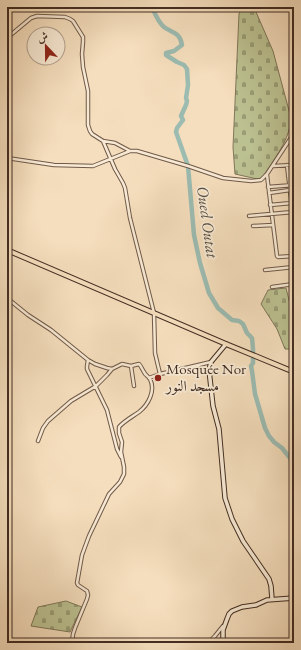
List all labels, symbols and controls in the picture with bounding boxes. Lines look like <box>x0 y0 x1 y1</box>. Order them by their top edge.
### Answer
north arrow <box>26 26 66 66</box>
text: ش <box>35 28 50 45</box>
water label: Oued Outat <box>192 185 223 261</box>
place label: Mosquée Nor مسجد النور <box>164 359 246 395</box>
marker: Mosquée Nor مسجد النور <box>153 373 163 383</box>

